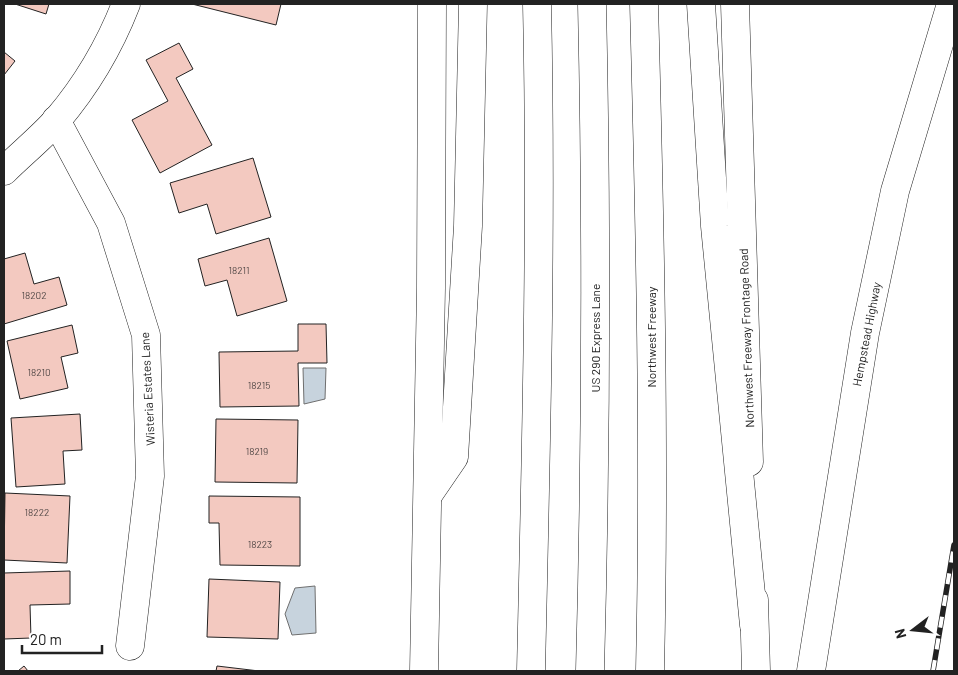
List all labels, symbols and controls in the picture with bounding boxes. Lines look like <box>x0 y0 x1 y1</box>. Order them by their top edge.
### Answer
street label: Northwest Freeway Frontage Road <box>736 248 756 428</box>
house number: 18211 <box>229 264 249 276</box>
street label: Hempstead Highway <box>849 280 883 387</box>
street label: US 290 Express Lane <box>588 284 602 392</box>
street label: Northwest Freeway <box>644 286 658 387</box>
house number: 18202 <box>21 289 47 301</box>
street label: Wisteria Estates Lane <box>137 332 157 446</box>
house number: 18210 <box>27 366 51 378</box>
house number: 18215 <box>248 379 270 391</box>
house number: 18219 <box>246 445 268 457</box>
house number: 18222 <box>25 506 49 518</box>
house number: 18223 <box>248 538 272 550</box>
north arrow <box>888 605 938 655</box>
scale bar <box>22 622 102 654</box>
text: N <box>891 627 909 641</box>
text: 20 m <box>30 630 62 648</box>

